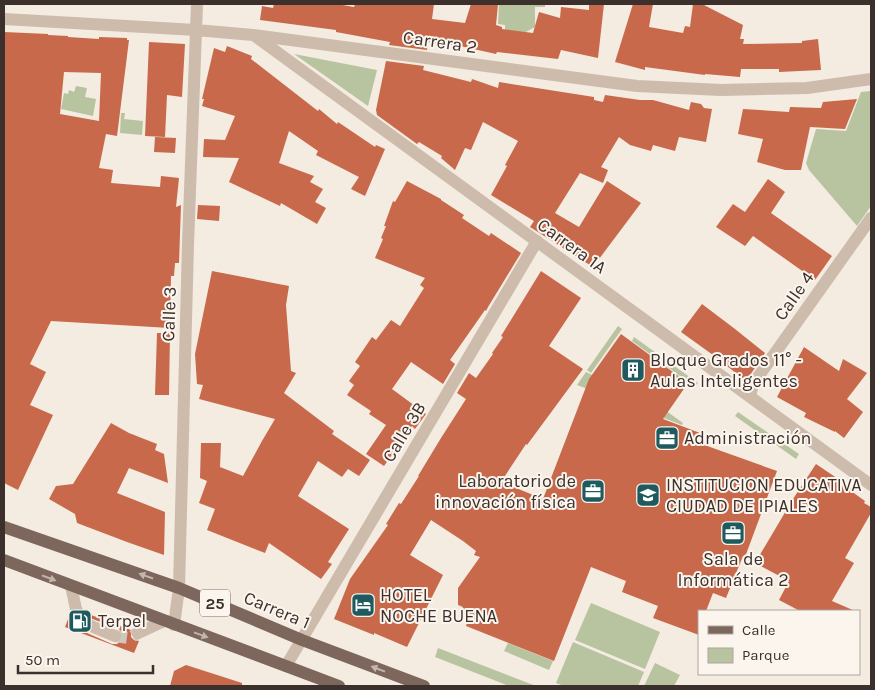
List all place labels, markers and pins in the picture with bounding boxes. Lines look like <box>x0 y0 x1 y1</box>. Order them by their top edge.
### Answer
place label: Bloque Grados 11° - Aulas Inteligentes <box>650 349 802 392</box>
building icon: Bloque Grados 11° - Aulas Inteligentes <box>620 357 646 383</box>
office icon: Administración <box>654 425 680 451</box>
place label: Administración <box>684 427 811 449</box>
place label: Laboratorio de innovación física <box>435 470 576 513</box>
place label: INSTITUCION EDUCATIVA CIUDAD DE IPIALES <box>666 474 862 517</box>
office icon: Laboratorio de innovación física <box>580 478 606 504</box>
school or university icon: INSTITUCION EDUCATIVA CIUDAD DE IPIALES <box>635 482 661 508</box>
office icon: Sala de Informática 2 <box>720 520 746 546</box>
place label: Sala de Informática 2 <box>677 548 789 591</box>
place label: HOTEL NOCHE BUENA <box>380 584 497 627</box>
hotel icon: HOTEL NOCHE BUENA <box>350 592 376 618</box>
fuel station icon: Terpel <box>67 608 93 634</box>
place label: Terpel <box>98 610 146 632</box>

